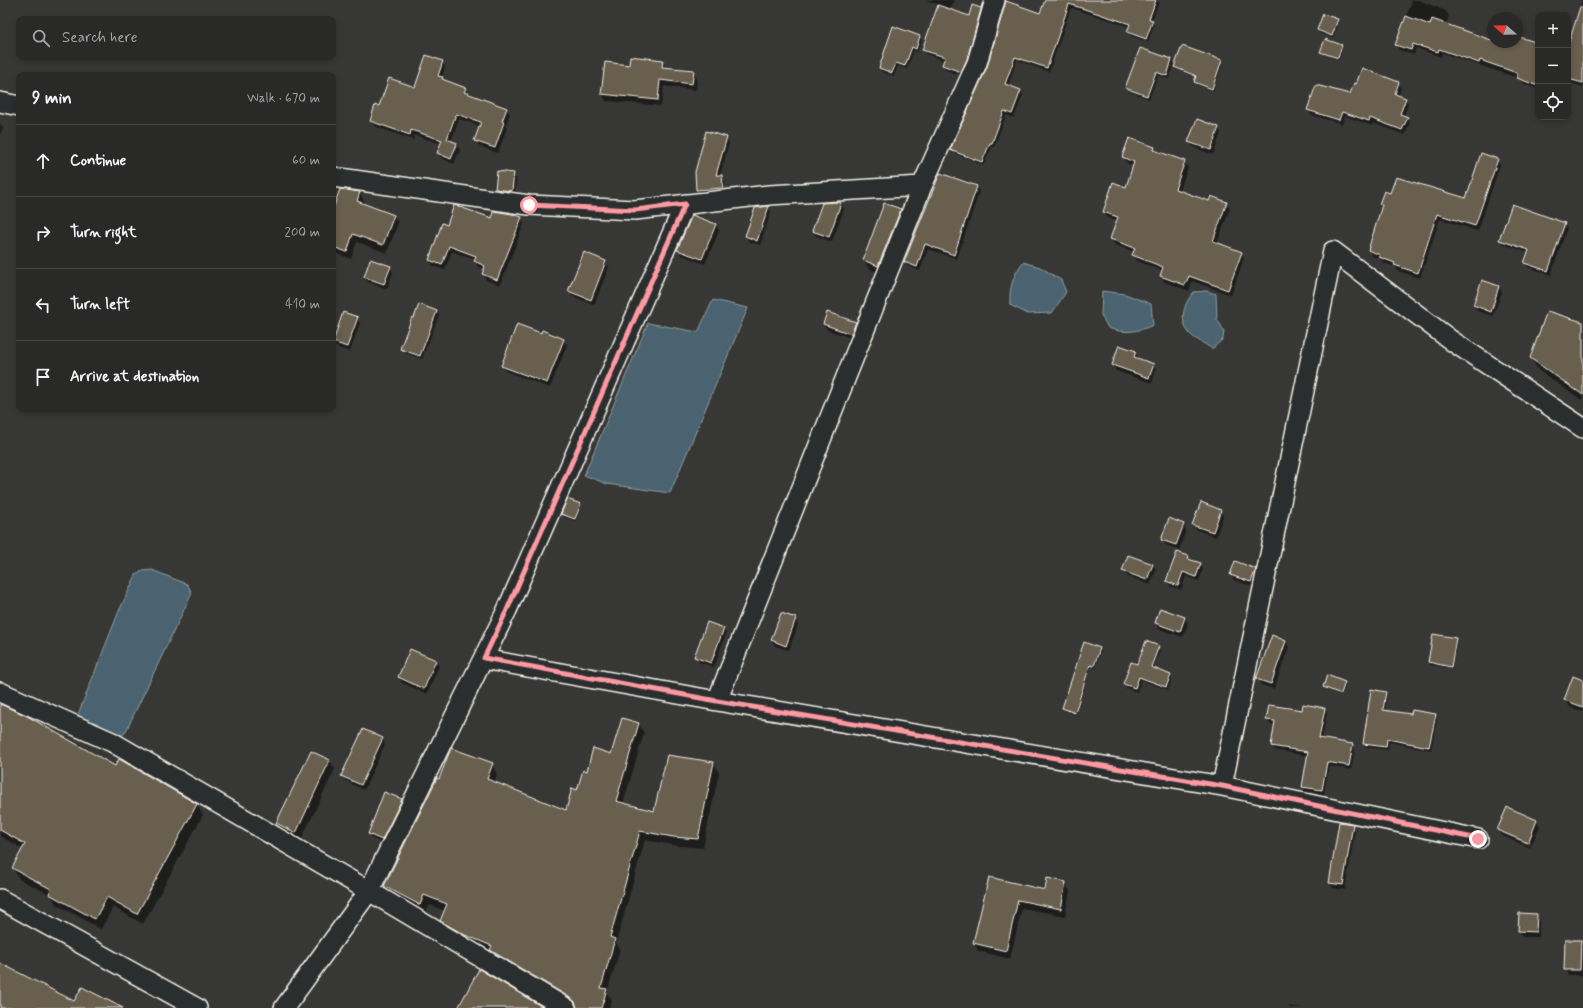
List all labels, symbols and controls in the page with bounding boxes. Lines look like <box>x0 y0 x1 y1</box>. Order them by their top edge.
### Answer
north arrow <box>1487 12 1523 48</box>
map controls <box>1535 12 1571 120</box>
button: + <box>1535 12 1571 48</box>
search box <box>16 16 336 60</box>
icon: search <box>30 27 52 49</box>
text: Search here <box>62 28 138 48</box>
button: − <box>1535 48 1571 84</box>
button: locate <box>1535 84 1571 120</box>
text: 9 min <box>32 87 72 109</box>
text: Walk · 670 m <box>247 90 320 107</box>
icon: ahead <box>32 150 54 172</box>
text: Continue <box>70 151 126 171</box>
text: 60 m <box>292 152 320 169</box>
route start <box>520 196 538 214</box>
icon: right <box>32 222 54 244</box>
text: Turn right <box>70 223 137 243</box>
text: 200 m <box>285 224 320 241</box>
icon: left <box>32 294 54 316</box>
text: Turn left <box>70 295 130 315</box>
text: 410 m <box>285 296 320 313</box>
icon: arrive <box>32 366 54 388</box>
text: Arrive at destination <box>70 367 199 387</box>
route end <box>1469 830 1487 848</box>

